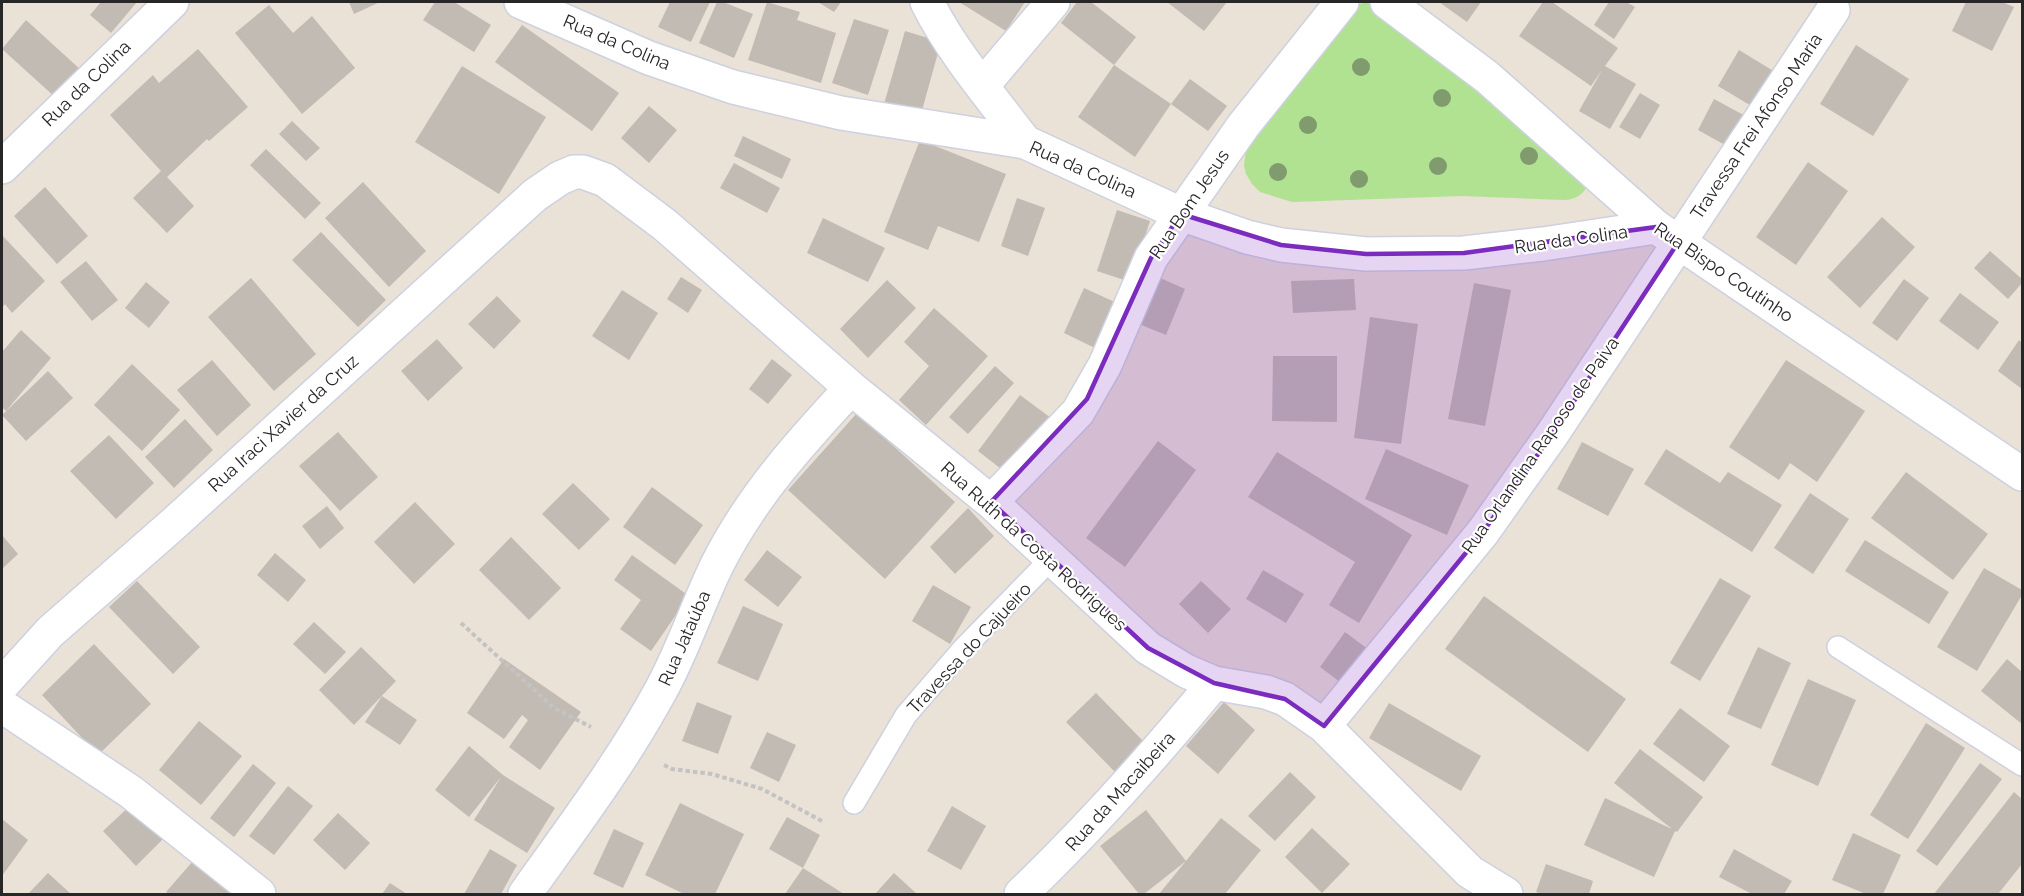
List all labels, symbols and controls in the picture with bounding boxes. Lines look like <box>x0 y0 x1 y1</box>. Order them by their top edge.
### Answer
street label: Rua da Colina <box>560 10 674 74</box>
street label: Travessa Frei Afonso Maria <box>1686 29 1826 223</box>
street label: Rua da Colina <box>38 36 134 130</box>
street label: Rua da Colina <box>1026 136 1140 202</box>
street label: Rua Bom Jesus <box>1145 145 1233 263</box>
street label: Rua Bispo Coutinho <box>1651 218 1798 326</box>
street label: Rua da Colina <box>1513 221 1629 257</box>
street label: Rua Orlandina Raposo de Paiva <box>1457 333 1623 557</box>
street label: Rua Iraci Xavier da Cruz <box>204 350 362 496</box>
street label: Rua Ruth da Costa Rodrigues <box>937 457 1131 635</box>
street label: Travessa do Cajueiro <box>903 578 1035 718</box>
street label: Rua Jataúba <box>654 587 714 689</box>
street label: Rua da Macaibeira <box>1061 727 1179 855</box>

